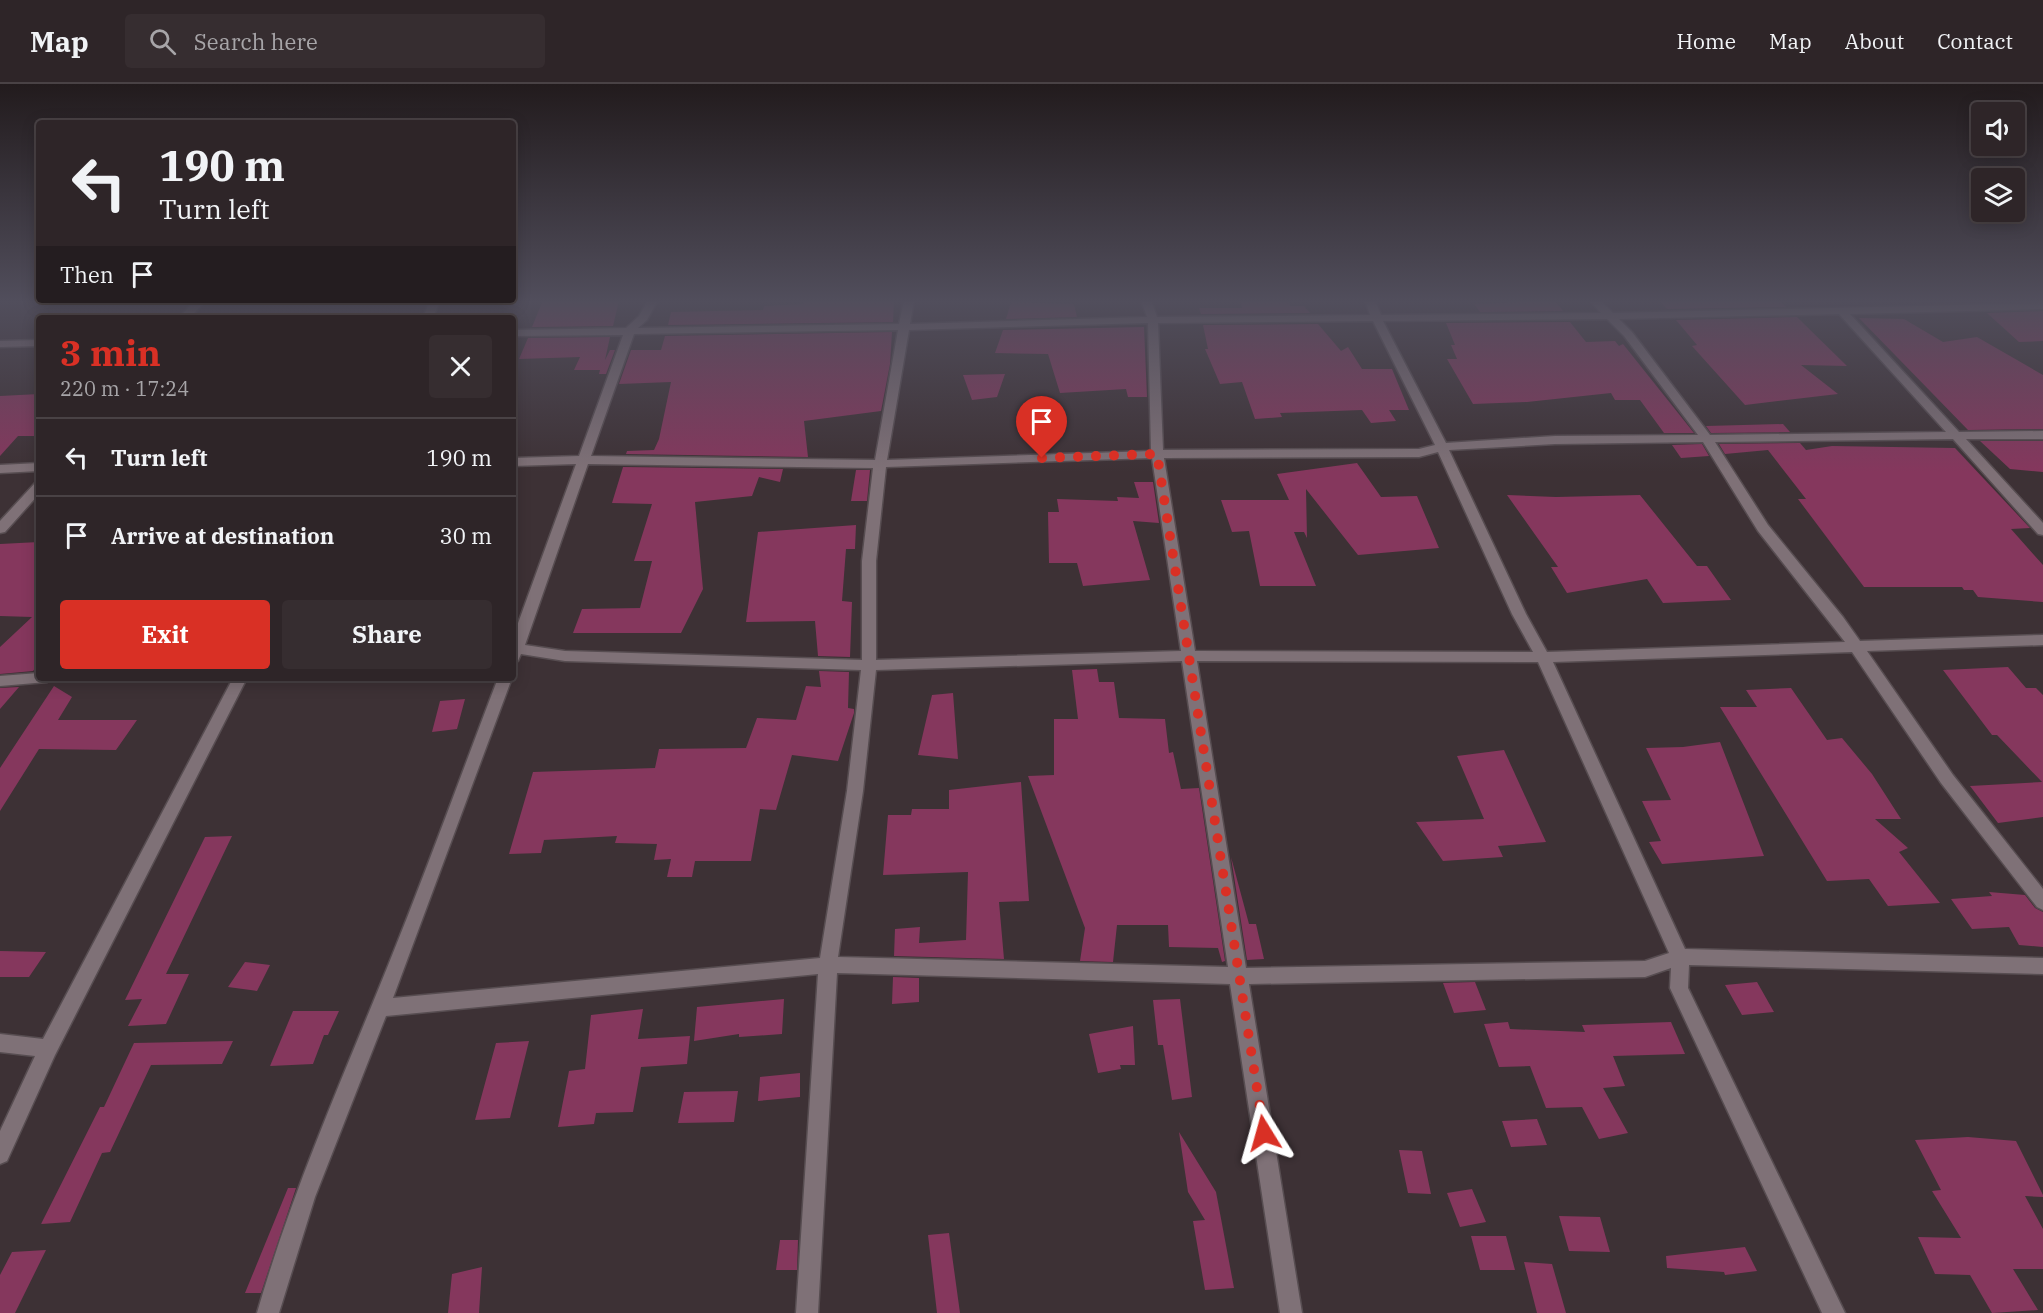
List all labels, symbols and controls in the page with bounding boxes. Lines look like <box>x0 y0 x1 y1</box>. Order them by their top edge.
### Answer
search box <box>125 14 545 68</box>
text: Map <box>30 23 89 60</box>
icon: search <box>146 25 179 58</box>
text: Search here <box>194 27 318 56</box>
text: Home <box>1676 27 1736 55</box>
text: Map <box>1769 27 1812 55</box>
text: About <box>1845 27 1904 55</box>
text: Contact <box>1937 27 2013 55</box>
map controls <box>1971 102 2025 222</box>
button: sound <box>1971 102 2025 156</box>
text: 190 m <box>159 138 285 193</box>
icon: left <box>60 144 138 222</box>
button: layers <box>1971 168 2025 222</box>
text: Turn left <box>159 191 270 226</box>
icon: arrive <box>126 258 159 291</box>
text: Then <box>60 260 114 289</box>
text: 3 min <box>60 329 161 376</box>
button: close <box>429 335 492 398</box>
text: 220 m · 17:24 <box>60 375 189 402</box>
pin <box>1016 396 1067 458</box>
icon: arrive <box>1025 405 1058 438</box>
icon: left <box>60 441 93 474</box>
text: Turn left <box>111 443 207 472</box>
text: 190 m <box>426 443 492 472</box>
icon: arrive <box>60 519 93 552</box>
text: Arrive at destination <box>111 521 334 550</box>
text: 30 m <box>440 521 492 550</box>
button: Exit <box>60 600 270 669</box>
button: Share <box>282 600 492 669</box>
position arrow <box>1232 1101 1296 1165</box>

